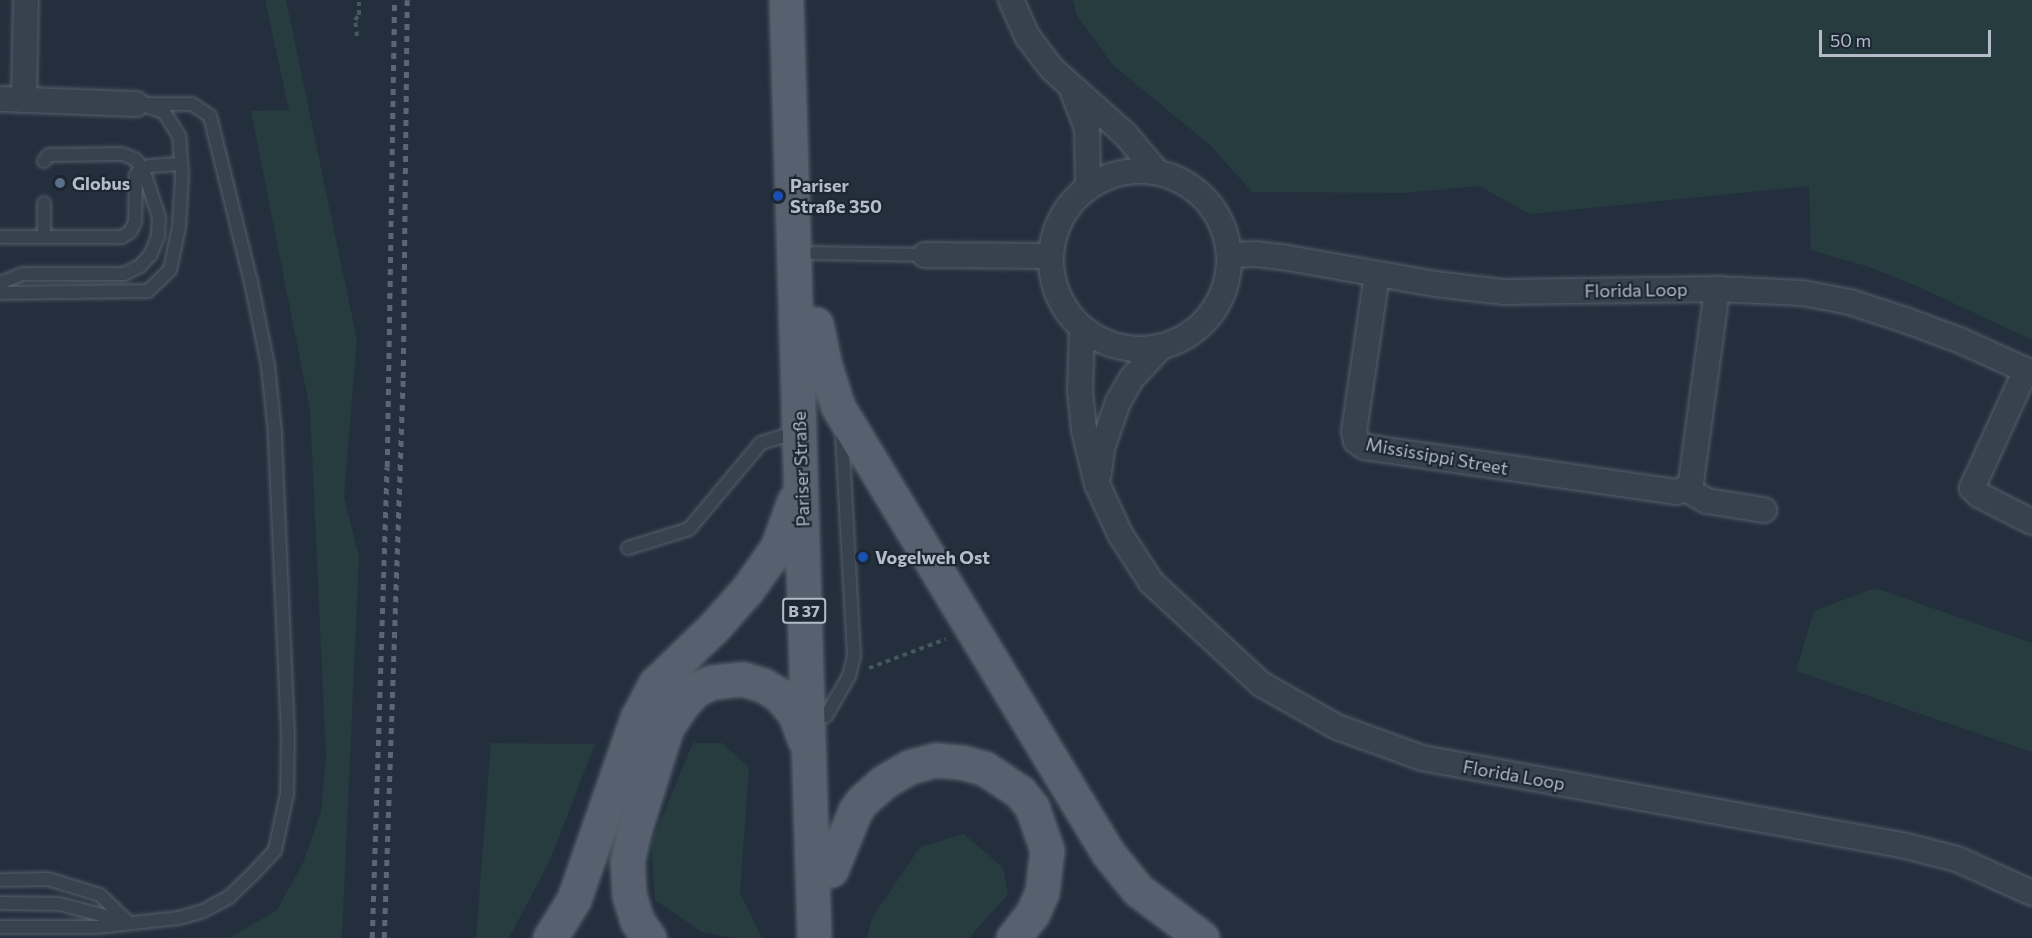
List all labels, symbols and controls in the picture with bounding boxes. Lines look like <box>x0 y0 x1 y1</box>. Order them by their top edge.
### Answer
scale bar <box>1822 18 1994 56</box>
text: 50 m <box>1830 29 1871 51</box>
place label: Globus <box>72 172 130 194</box>
place label: Pariser Straße 350 <box>790 175 882 218</box>
marker: Globus <box>53 176 67 190</box>
marker: Pariser Straße 350 <box>771 189 785 203</box>
street label: Florida Loop <box>1584 278 1688 302</box>
street label: Pariser Straße <box>788 411 814 527</box>
street label: Mississippi Street <box>1364 433 1510 479</box>
place label: Vogelweh Ost <box>875 546 990 568</box>
marker: Vogelweh Ost <box>856 550 870 564</box>
road number: B 37 <box>782 598 826 624</box>
street label: Florida Loop <box>1461 755 1567 795</box>

